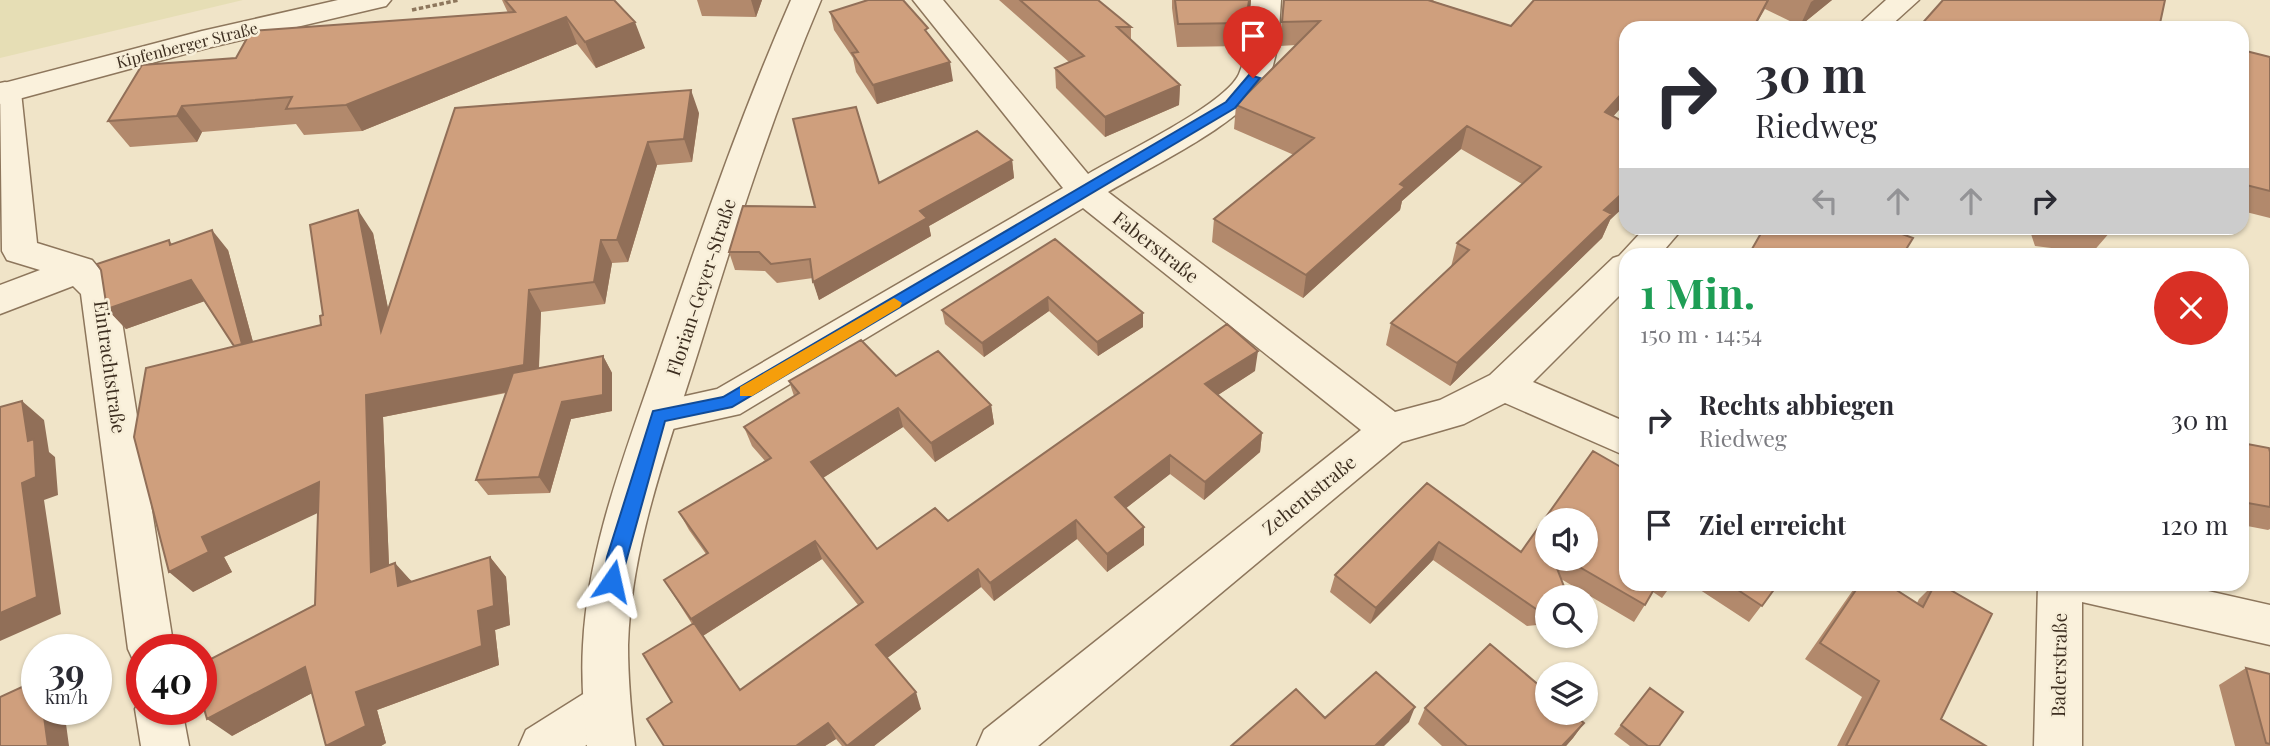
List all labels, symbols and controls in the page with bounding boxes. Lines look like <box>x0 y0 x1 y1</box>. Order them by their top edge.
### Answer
pin <box>1223 6 1283 78</box>
street label: Kipfenberger Straße <box>114 17 260 72</box>
icon: arrive <box>1234 17 1272 55</box>
text: 30 m <box>1755 40 1866 105</box>
icon: right <box>1640 49 1731 140</box>
text: Riedweg <box>1755 103 1877 146</box>
icon: left <box>1806 182 1844 220</box>
icon: ahead <box>1879 182 1917 220</box>
icon: ahead <box>1952 182 1990 220</box>
icon: right <box>2025 182 2063 220</box>
street label: Florian-Geyer-Straße <box>659 195 741 379</box>
street label: Faberstraße <box>1108 204 1205 288</box>
text: 1 Min. <box>1640 264 1755 320</box>
button: close <box>2154 271 2228 345</box>
street label: Eintrachtstraße <box>89 299 133 435</box>
text: 150 m · 14:54 <box>1640 318 1762 349</box>
text: Rechts abbiegen <box>1699 387 1894 422</box>
icon: right <box>1640 401 1678 439</box>
text: 30 m <box>2171 402 2228 437</box>
text: Riedweg <box>1699 422 1787 453</box>
street label: Zehentstraße <box>1256 448 1361 540</box>
icon: arrive <box>1640 506 1678 544</box>
text: Ziel erreicht <box>1699 507 1846 542</box>
text: 120 m <box>2161 507 2228 542</box>
map controls <box>1535 508 1598 725</box>
button: sound <box>1535 508 1598 571</box>
position arrow <box>575 544 649 618</box>
button: search <box>1535 585 1598 648</box>
street label: Baderstraße <box>2044 613 2072 717</box>
speed limit sign: 40 <box>126 634 217 725</box>
text: 39 <box>48 647 85 694</box>
button: layers <box>1535 662 1598 725</box>
text: km/h <box>45 685 88 709</box>

